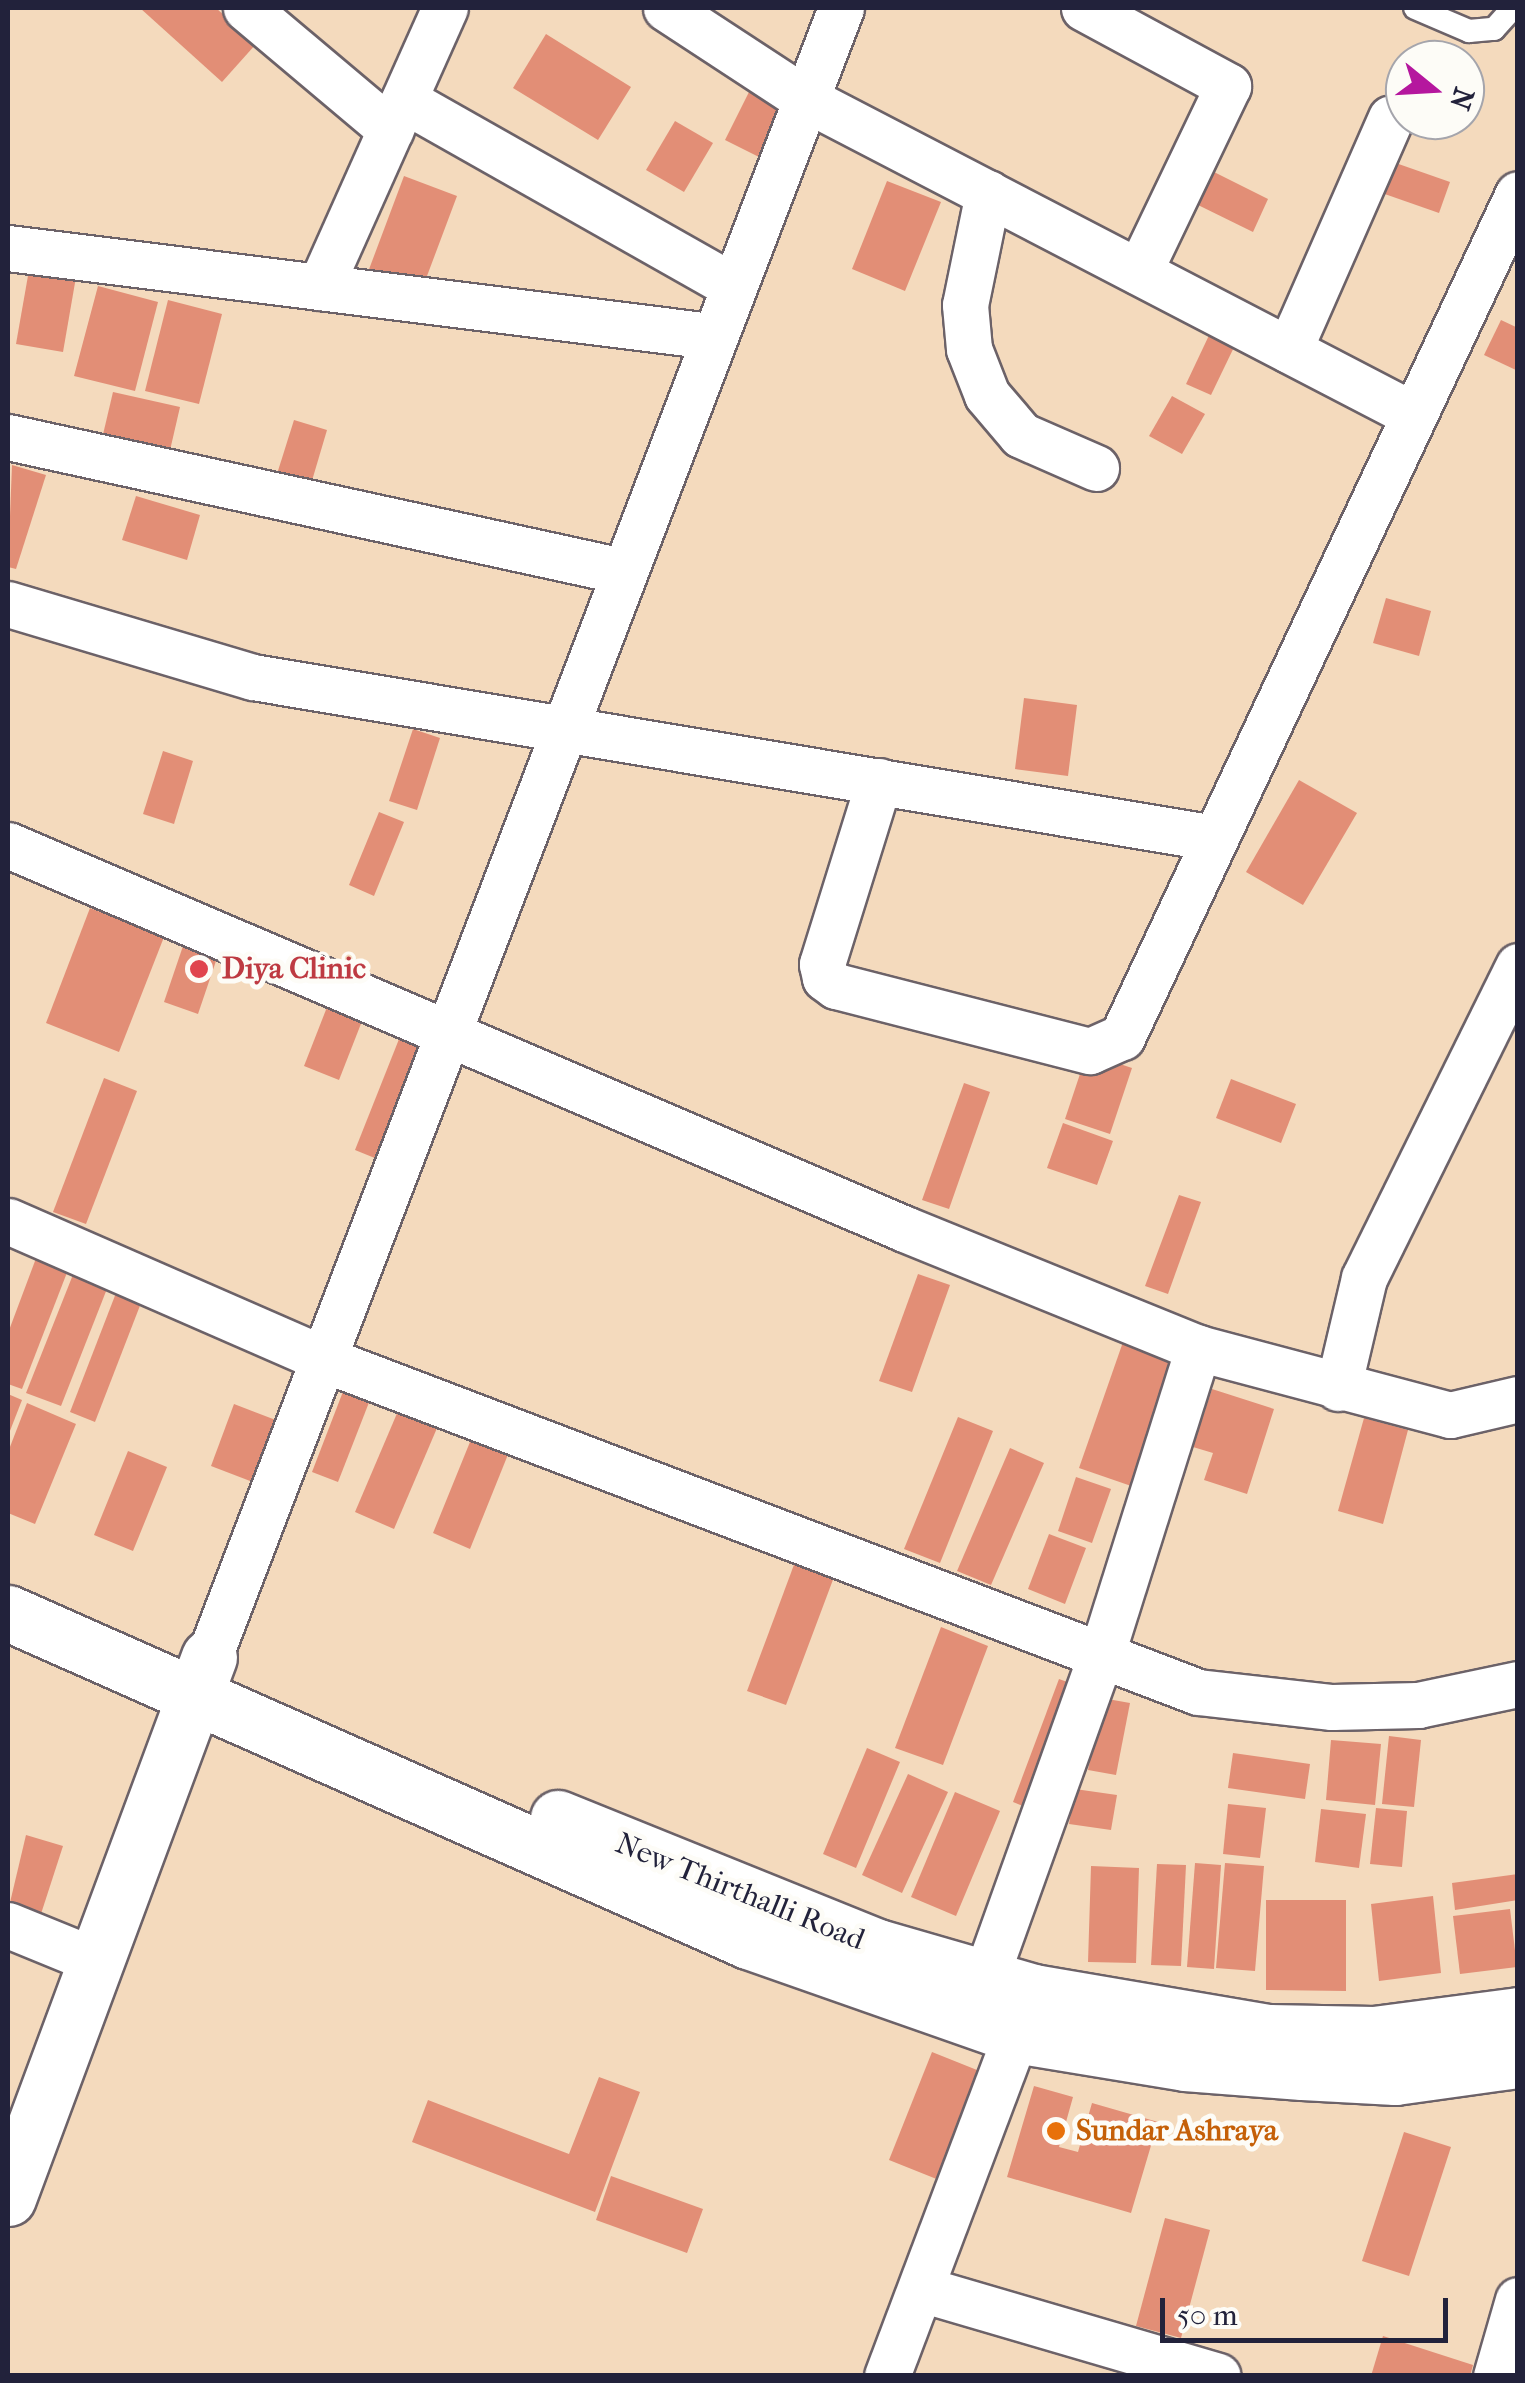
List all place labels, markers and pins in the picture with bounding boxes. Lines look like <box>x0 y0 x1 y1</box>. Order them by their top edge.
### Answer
place label: Diya Clinic <box>222 951 366 987</box>
marker: Diya Clinic <box>186 956 212 982</box>
place label: Sundar Ashraya <box>1076 2113 1278 2149</box>
marker: Sundar Ashraya <box>1045 2120 1067 2142</box>

